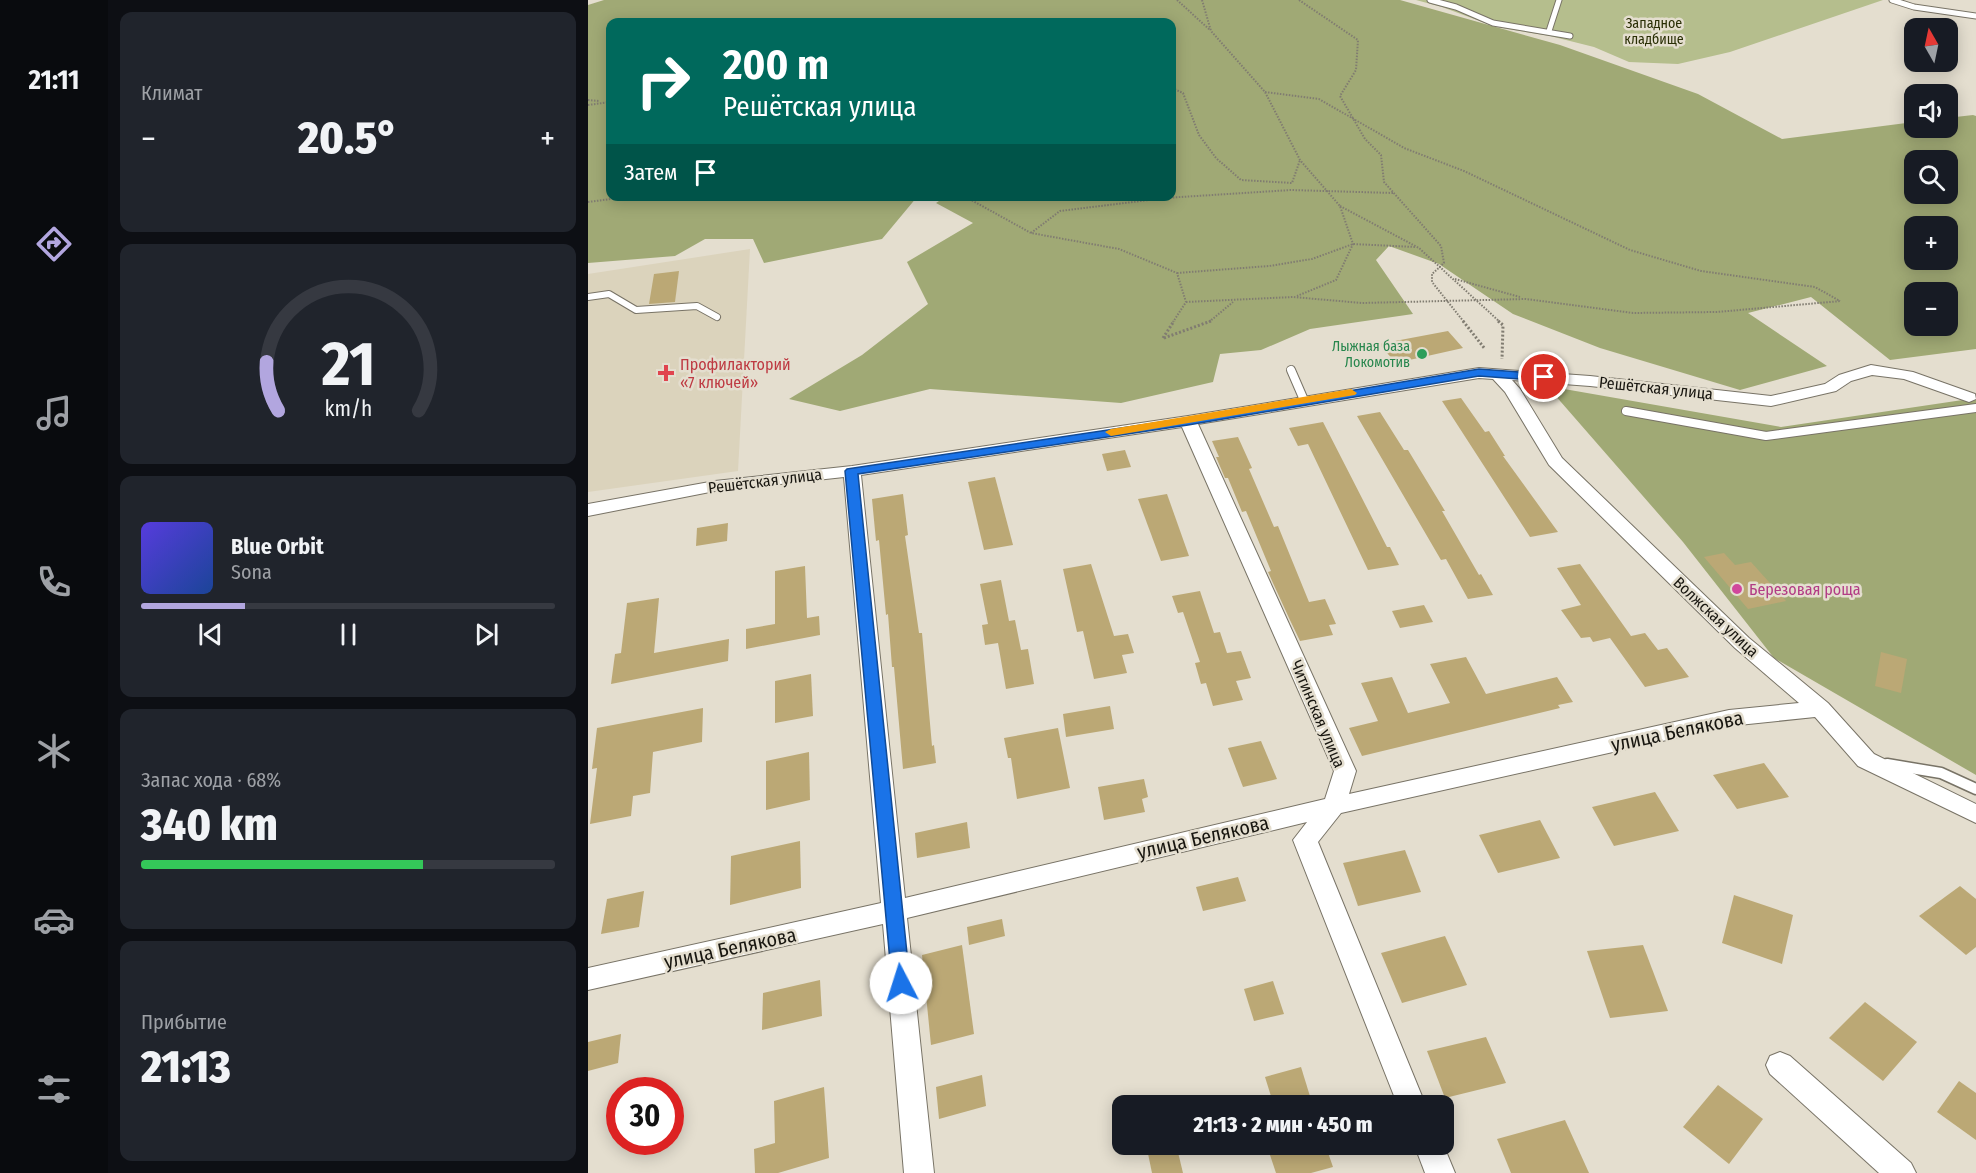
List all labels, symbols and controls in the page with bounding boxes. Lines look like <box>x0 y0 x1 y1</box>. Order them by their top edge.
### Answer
park label: Западное кладбище <box>1624 15 1684 48</box>
north arrow <box>1904 18 1958 72</box>
map controls <box>1904 18 1958 336</box>
text: 200 m <box>723 40 829 90</box>
icon: right <box>624 42 702 120</box>
text: 21:11 <box>28 64 80 96</box>
text: Климат <box>141 81 202 105</box>
button: sound <box>1904 84 1958 138</box>
text: Решётская улица <box>723 91 916 123</box>
text: 20.5° <box>298 111 398 165</box>
text: − <box>141 119 156 159</box>
text: + <box>540 119 555 159</box>
button: search <box>1904 150 1958 204</box>
icon: arrive <box>689 156 722 189</box>
text: Затем <box>624 159 677 186</box>
button: + <box>1904 216 1958 270</box>
icon: directions <box>33 223 75 265</box>
button: − <box>1904 282 1958 336</box>
text: 21 <box>320 327 375 402</box>
place label: Лыжная база Локомотив <box>1332 338 1410 371</box>
marker: Лыжная база Локомотив <box>1415 347 1429 361</box>
pin <box>1518 351 1569 402</box>
place label: Профилакторий «7 ключей» <box>680 355 791 392</box>
icon: arrive <box>1527 360 1560 393</box>
marker: Профилакторий «7 ключей» <box>657 364 675 382</box>
street label: Решётская улица <box>1598 373 1714 403</box>
icon: music <box>33 392 75 434</box>
text: km/h <box>324 397 372 423</box>
street label: Решётская улица <box>707 465 823 497</box>
text: Blue Orbit <box>231 533 324 560</box>
text: Sona <box>231 560 272 584</box>
icon: phone <box>33 561 75 603</box>
street label: Волжская улица <box>1670 573 1762 661</box>
place label: Березовая роща <box>1749 580 1861 599</box>
marker: Березовая роща <box>1730 582 1744 596</box>
icon: previous <box>194 618 227 651</box>
icon: pause <box>332 618 365 651</box>
icon: next <box>470 618 503 651</box>
street label: Читинская улица <box>1287 657 1349 771</box>
street label: улица Белякова <box>1609 705 1745 757</box>
icon: climate <box>33 730 75 772</box>
text: Запас хода · 68% <box>141 768 281 792</box>
text: 340 km <box>141 798 278 852</box>
street label: улица Белякова <box>1135 810 1271 864</box>
icon: car <box>33 899 75 941</box>
street label: улица Белякова <box>662 922 798 974</box>
position arrow <box>869 951 933 1015</box>
text: Прибытие <box>141 1010 227 1034</box>
text: 21:13 <box>141 1040 231 1094</box>
icon: filters <box>33 1068 75 1110</box>
speed limit sign: 30 <box>606 1077 684 1155</box>
text: 21:13 · 2 мин · 450 m <box>1193 1111 1373 1138</box>

